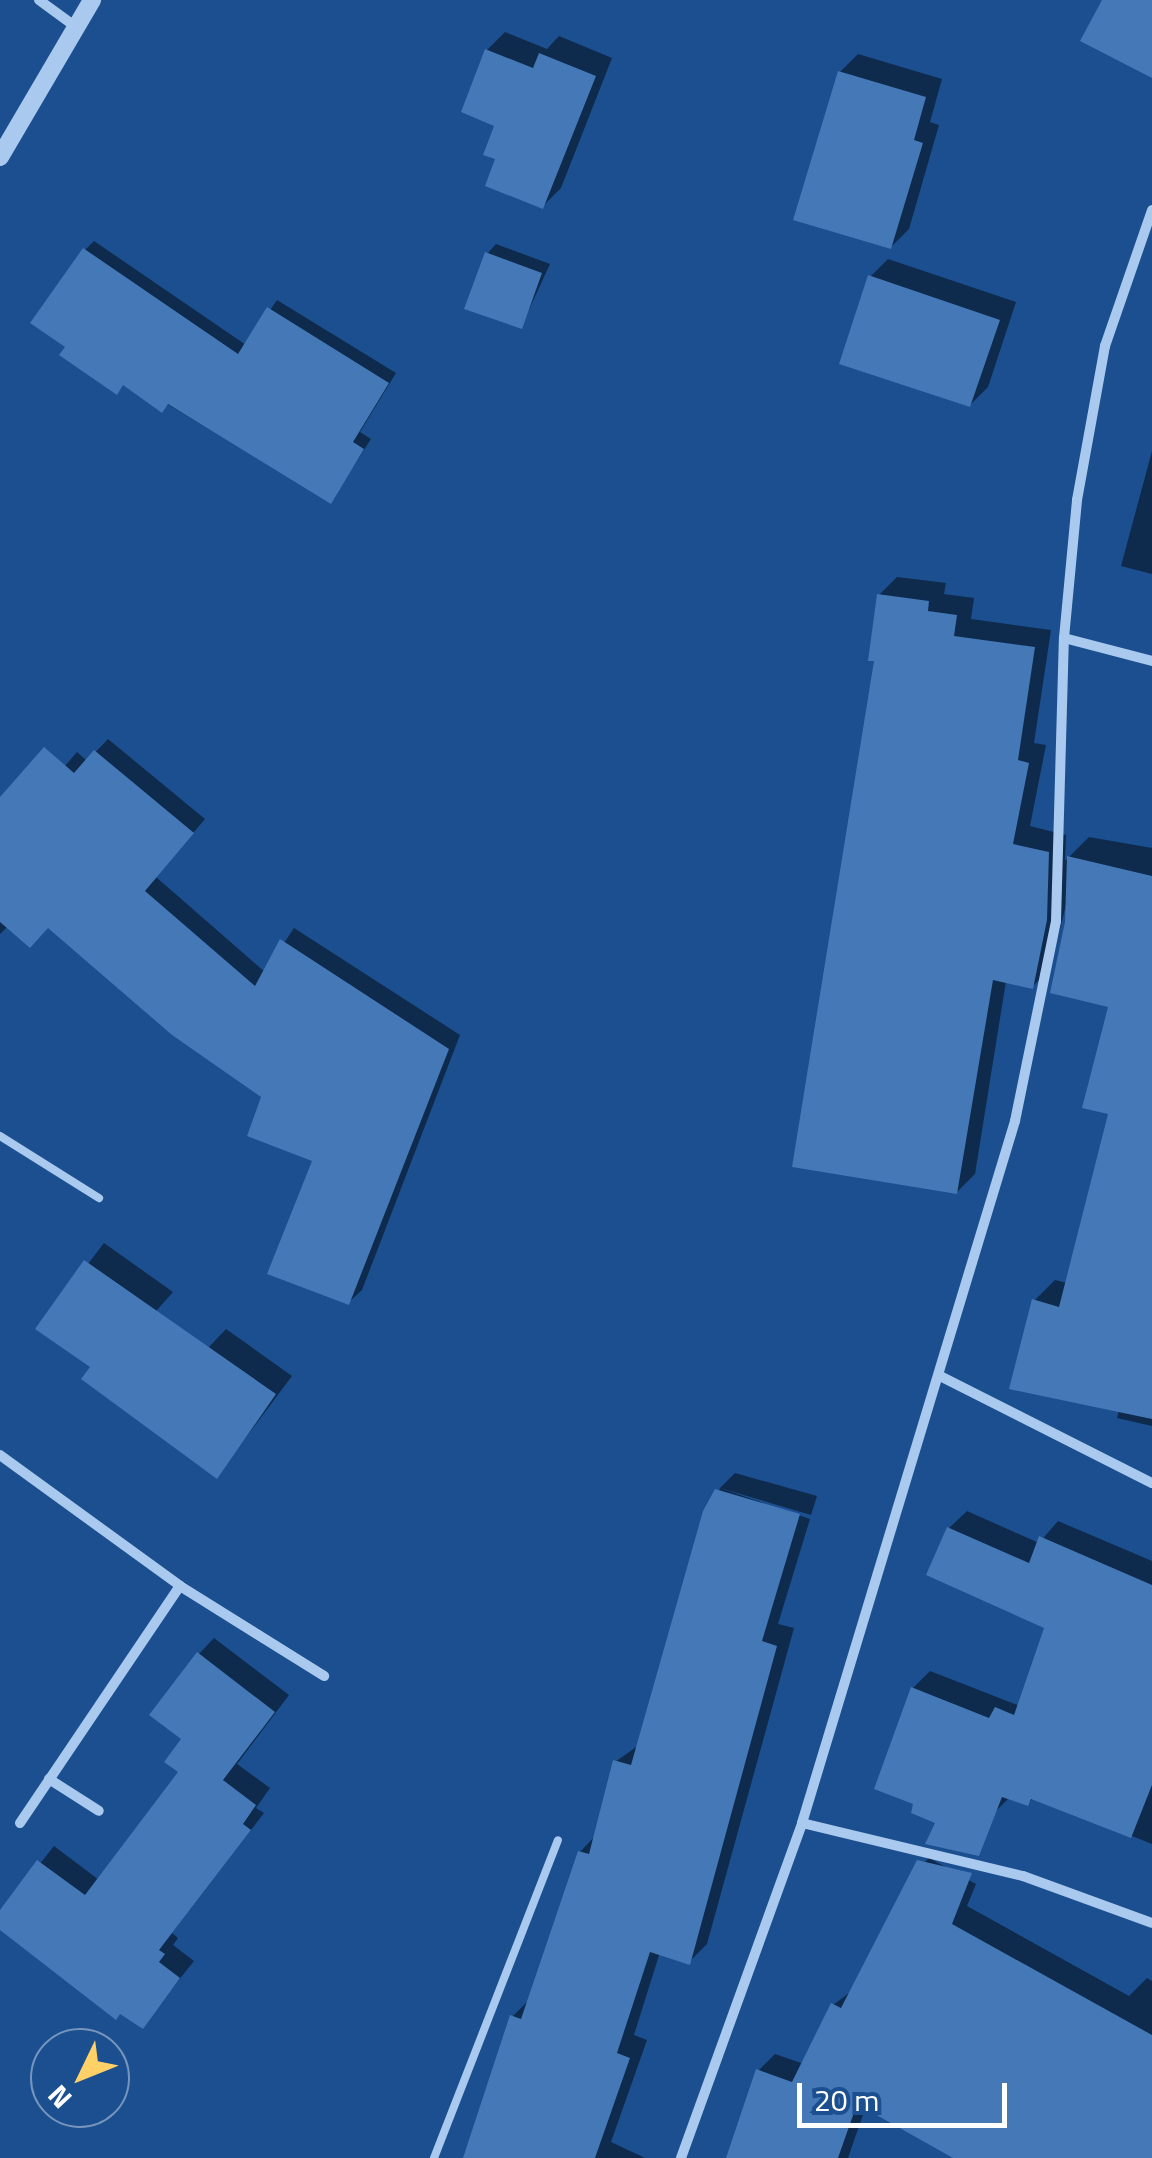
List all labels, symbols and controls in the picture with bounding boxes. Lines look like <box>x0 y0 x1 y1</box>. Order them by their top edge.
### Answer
north arrow <box>30 2028 130 2128</box>
scale bar <box>802 2063 1012 2125</box>
text: N <box>37 2076 81 2119</box>
text: 20 m <box>814 2077 879 2123</box>

